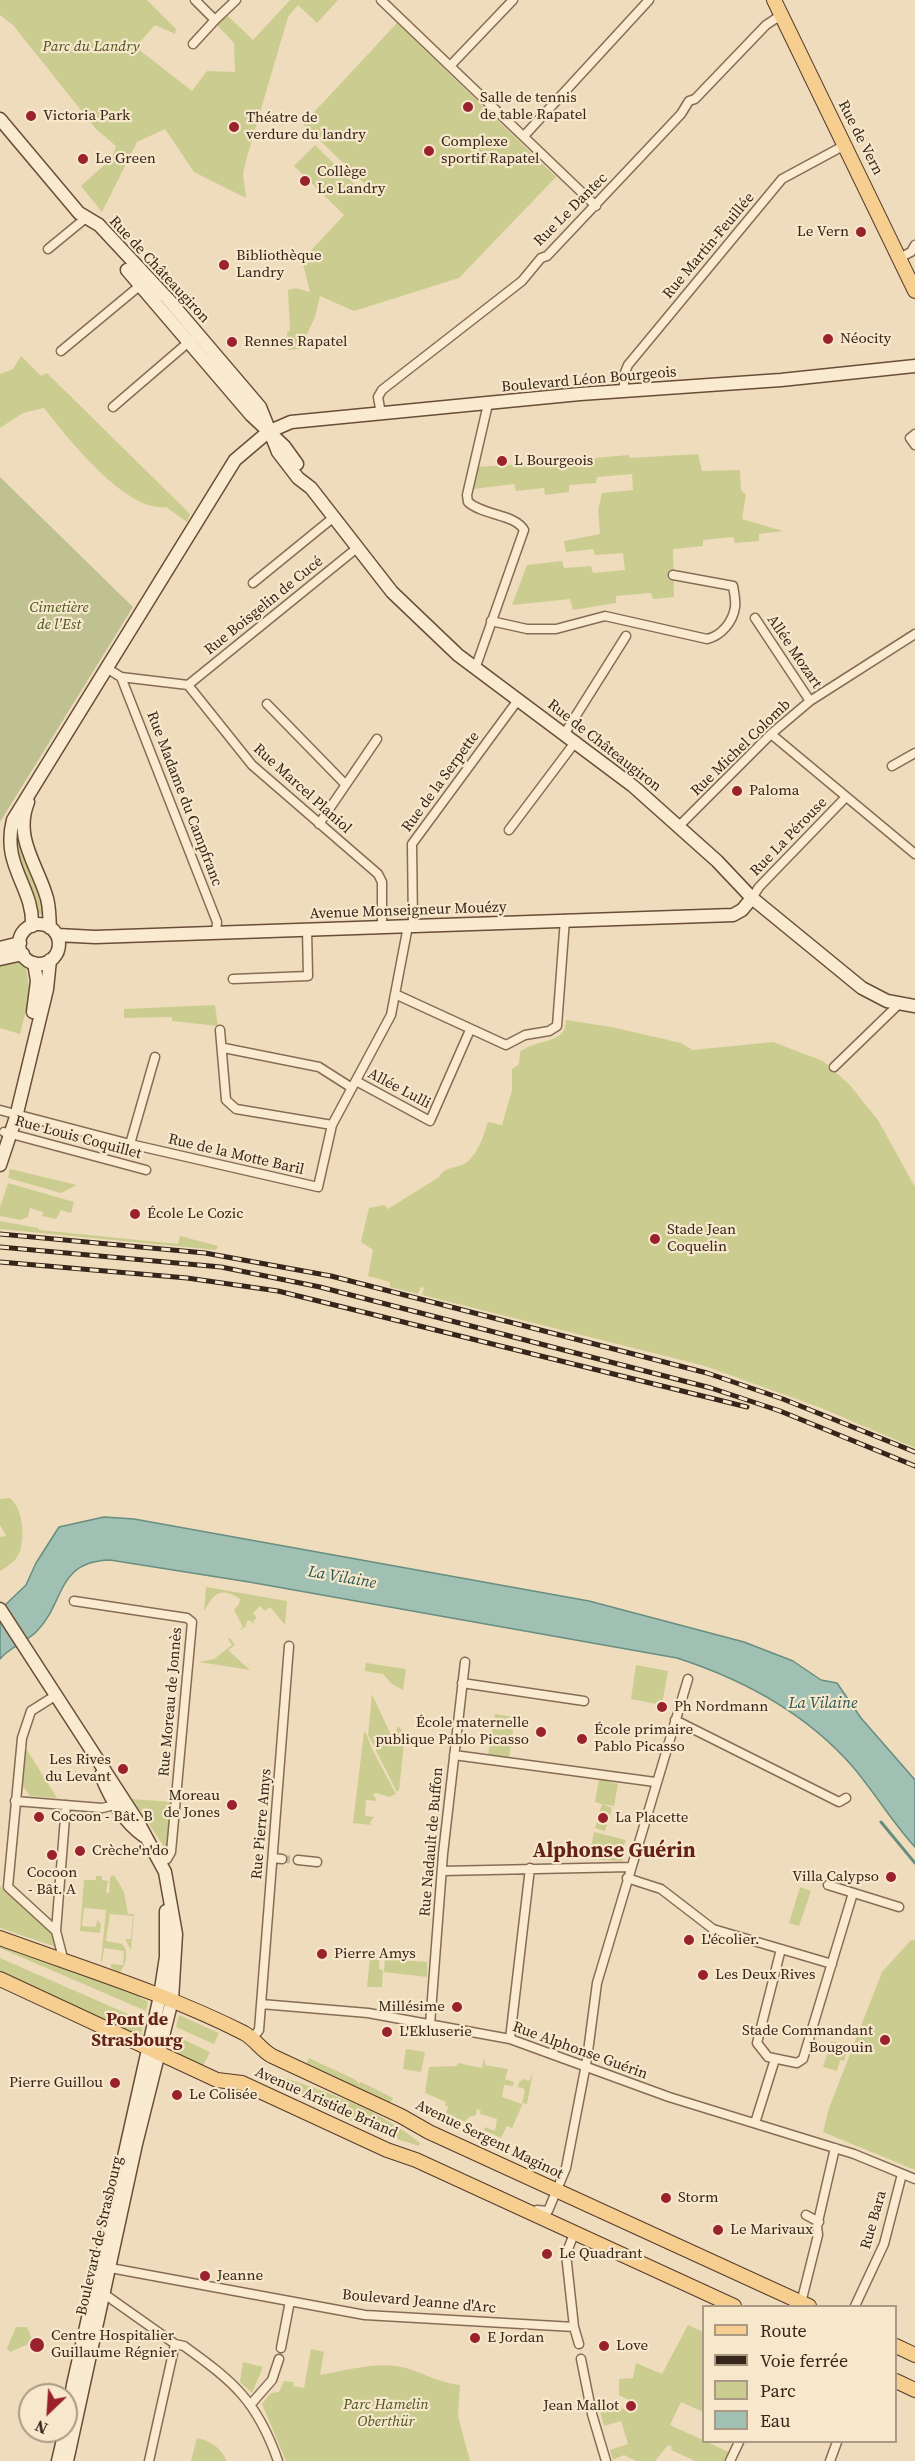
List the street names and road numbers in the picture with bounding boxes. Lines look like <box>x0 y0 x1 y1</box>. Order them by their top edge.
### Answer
street label: Rue de Vern <box>834 98 886 178</box>
street label: Rue Le Dantec <box>531 170 611 250</box>
street label: Rue Martin-Feuillée <box>659 189 759 303</box>
street label: Rue de Châteaugiron <box>105 213 213 327</box>
street label: Boulevard Léon Bourgeois <box>501 363 677 397</box>
street label: Rue Boisgelin de Cucé <box>201 553 327 659</box>
street label: Allée Mozart <box>763 612 825 692</box>
street label: Rue de Châteaugiron <box>544 696 664 796</box>
street label: Rue Michel Colomb <box>687 696 795 800</box>
street label: Rue Madame du Campfranc <box>142 709 226 889</box>
street label: Rue de la Serpette <box>398 728 484 836</box>
street label: Rue Marcel Planiol <box>249 740 355 838</box>
street label: Rue La Pérouse <box>747 794 831 880</box>
street label: Avenue Monseigneur Mouézy <box>309 899 507 923</box>
street label: Allée Lulli <box>365 1065 433 1113</box>
street label: Rue Louis Coquillet <box>13 1112 143 1164</box>
street label: Rue de la Motte Baril <box>166 1131 306 1179</box>
street label: Rue Moreau de Jonnès <box>156 1627 186 1777</box>
street label: Rue Nadault de Buffon <box>417 1767 447 1917</box>
street label: Rue Pierre Amys <box>248 1768 276 1880</box>
street label: Rue Alphonse Guérin <box>510 2018 650 2084</box>
street label: Avenue Aristide Briand <box>252 2063 400 2143</box>
street label: Avenue Sergent Maginot <box>412 2096 566 2184</box>
street label: Boulevard de Strasbourg <box>73 2155 127 2317</box>
street label: Rue Bara <box>857 2189 891 2251</box>
street label: Boulevard Jeanne d'Arc <box>341 2286 497 2318</box>

